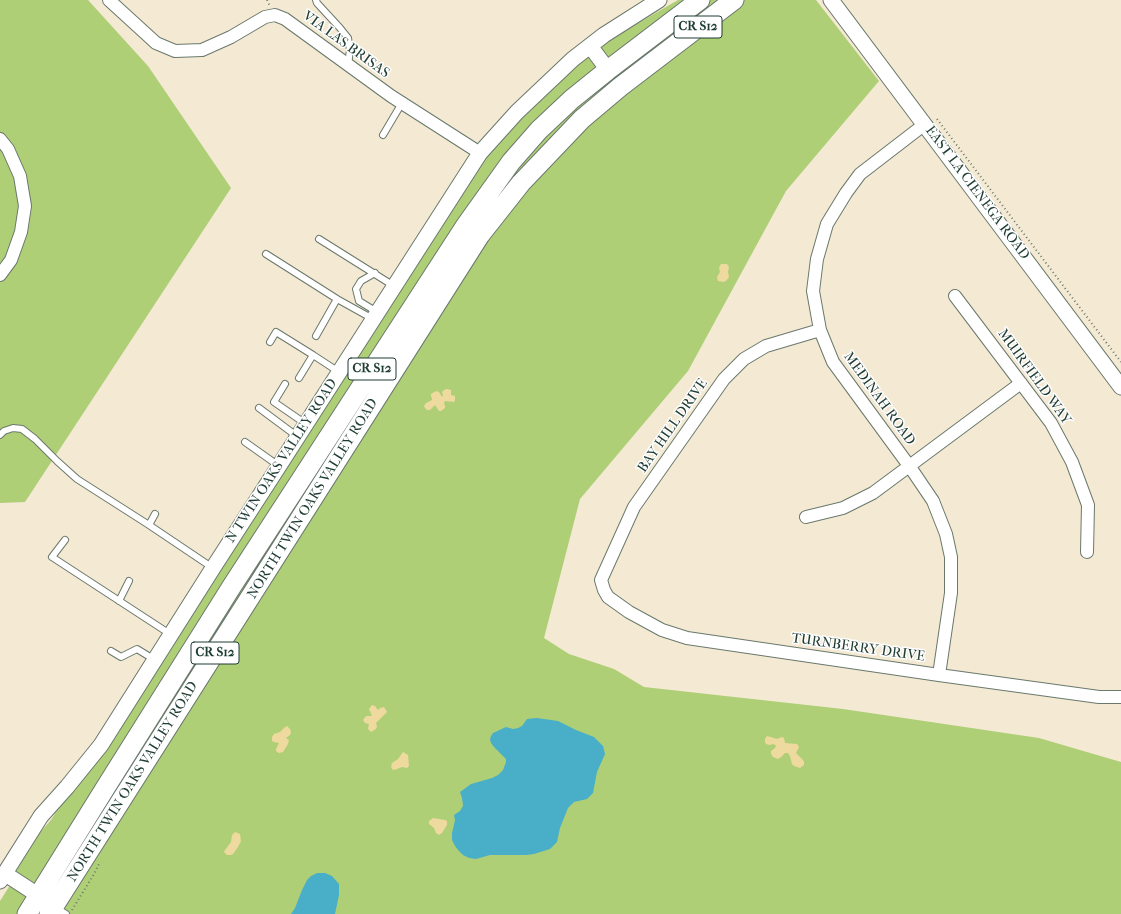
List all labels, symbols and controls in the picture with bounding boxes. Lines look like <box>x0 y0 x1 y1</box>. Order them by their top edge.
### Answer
street label: VIA LAS BRISAS <box>299 8 393 82</box>
road number: CR S12 <box>674 16 722 38</box>
street label: EAST LA CIENEGA ROAD <box>921 123 1033 263</box>
street label: MUIRFIELD WAY <box>994 326 1074 428</box>
street label: MEDINAH ROAD <box>840 349 918 449</box>
road number: CR S12 <box>348 358 396 380</box>
street label: N TWIN OAKS VALLEY ROAD <box>223 376 341 546</box>
street label: BAY HILL DRIVE <box>634 376 712 476</box>
street label: NORTH TWIN OAKS VALLEY ROAD <box>244 396 382 602</box>
street label: TURNBERRY DRIVE <box>790 630 926 666</box>
road number: CR S12 <box>191 642 239 664</box>
street label: NORTH TWIN OAKS VALLEY ROAD <box>64 679 202 885</box>

